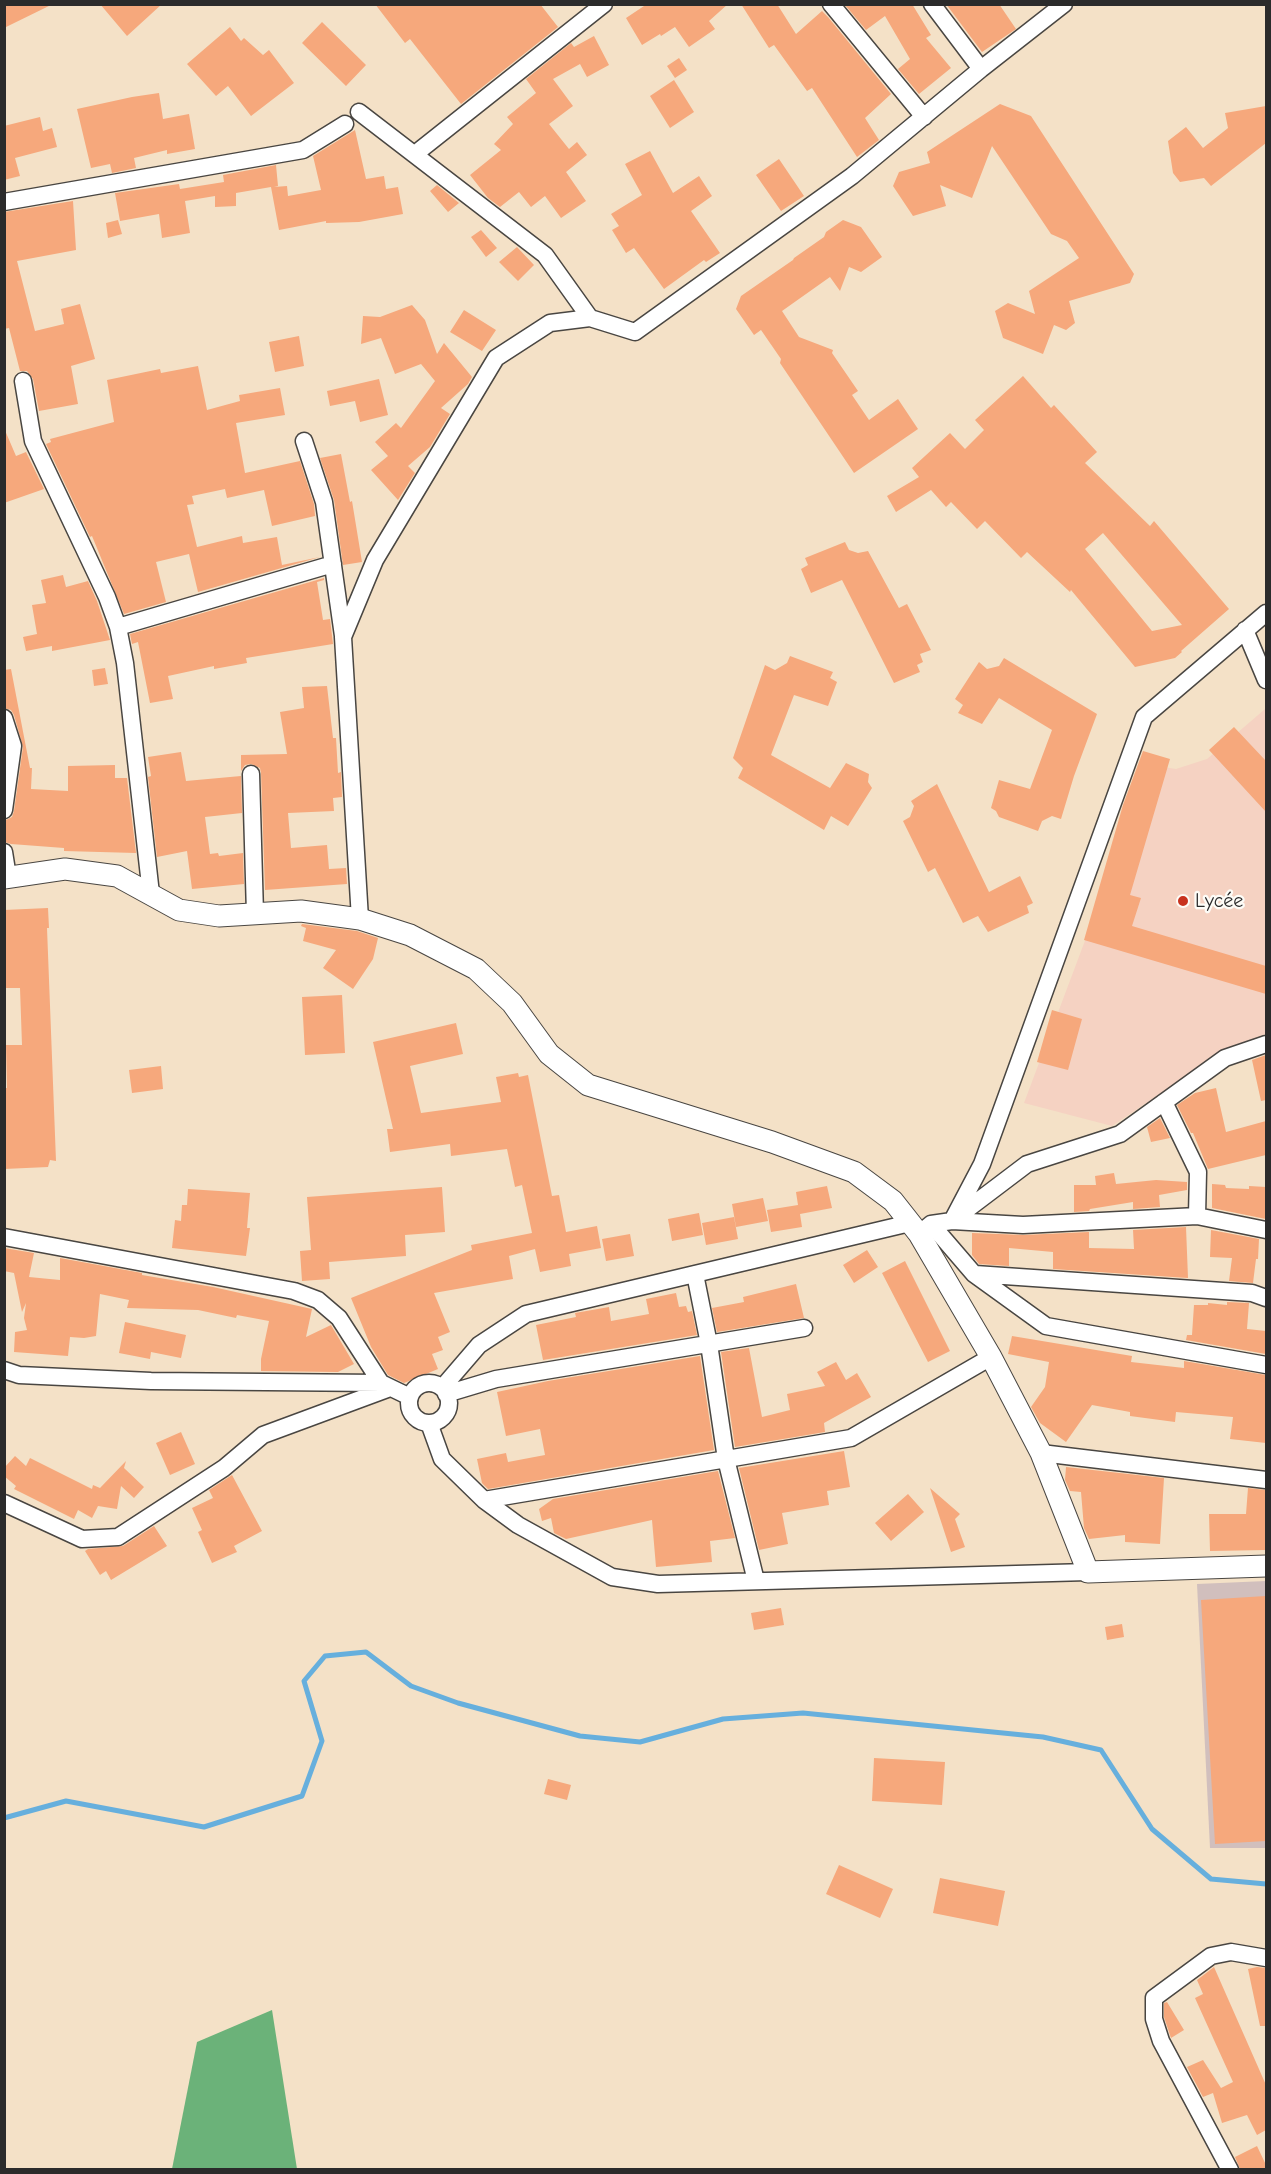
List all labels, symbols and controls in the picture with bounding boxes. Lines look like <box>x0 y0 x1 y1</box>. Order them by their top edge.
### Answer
place label: Lycée <box>1195 889 1243 913</box>
marker: Lycée <box>1176 894 1190 908</box>

